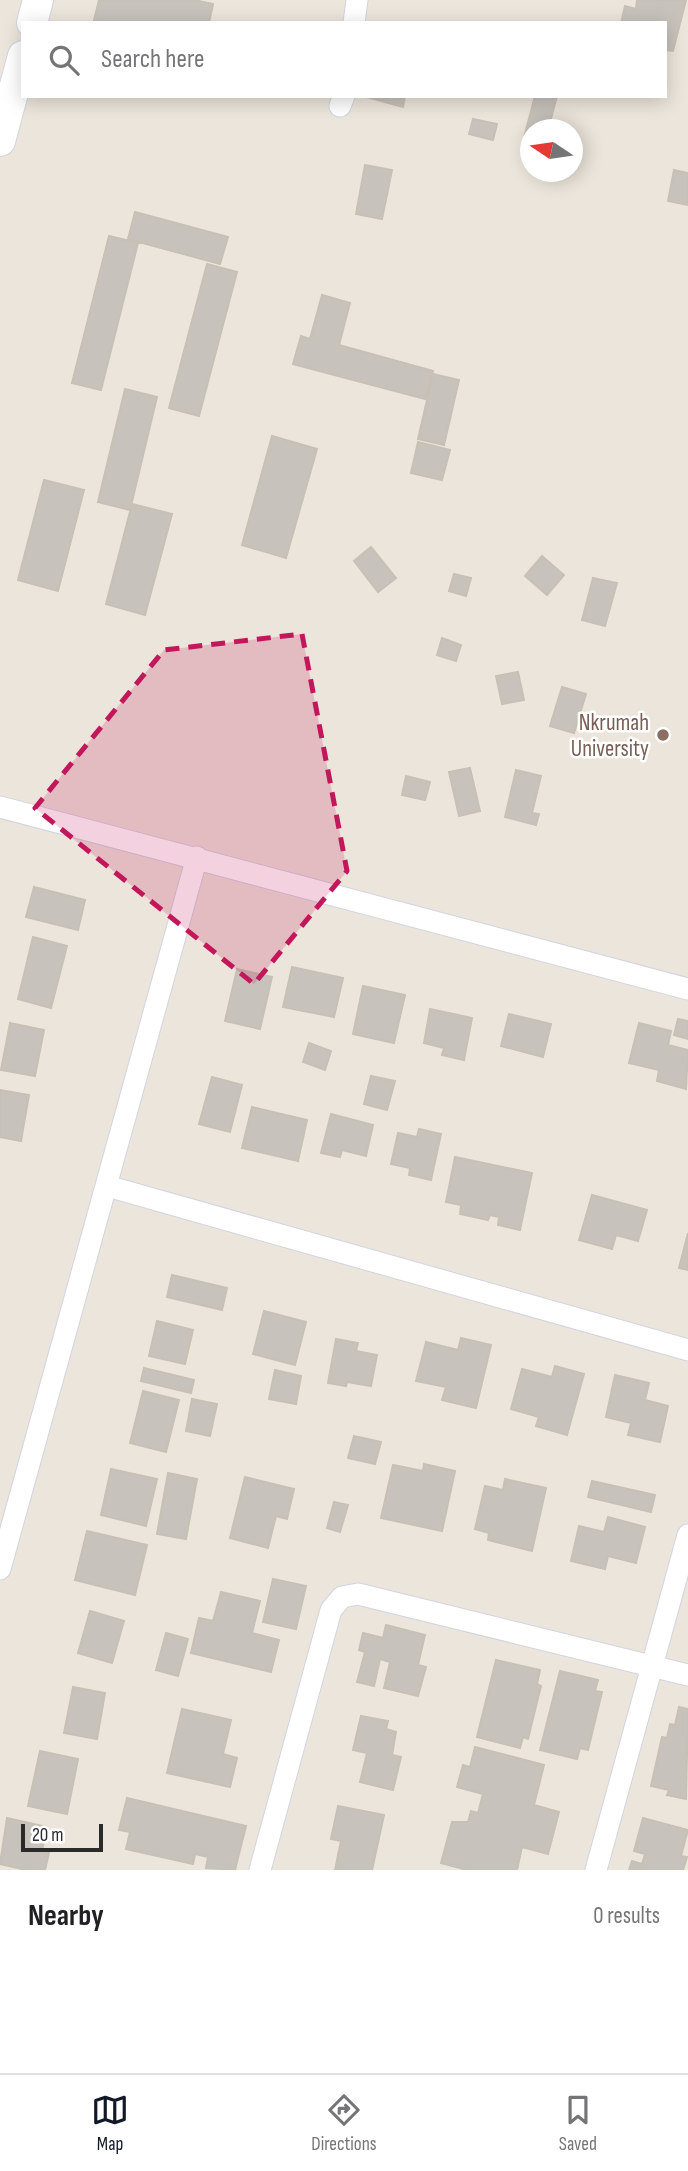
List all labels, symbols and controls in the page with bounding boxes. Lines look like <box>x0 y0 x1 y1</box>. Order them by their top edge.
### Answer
search box <box>21 21 667 98</box>
icon: search <box>45 41 83 79</box>
text: Search here <box>101 44 204 75</box>
north arrow <box>520 119 583 182</box>
place label: Nkrumah University <box>571 709 649 763</box>
marker: Nkrumah University <box>655 727 671 743</box>
scale bar <box>21 1821 103 1853</box>
text: 20 m <box>32 1824 64 1847</box>
text: Nearby <box>28 1898 104 1934</box>
text: 0 results <box>593 1902 660 1930</box>
tab: Map <box>91 2091 129 2156</box>
tab: Directions <box>311 2091 377 2156</box>
tab: Saved <box>559 2091 597 2156</box>

